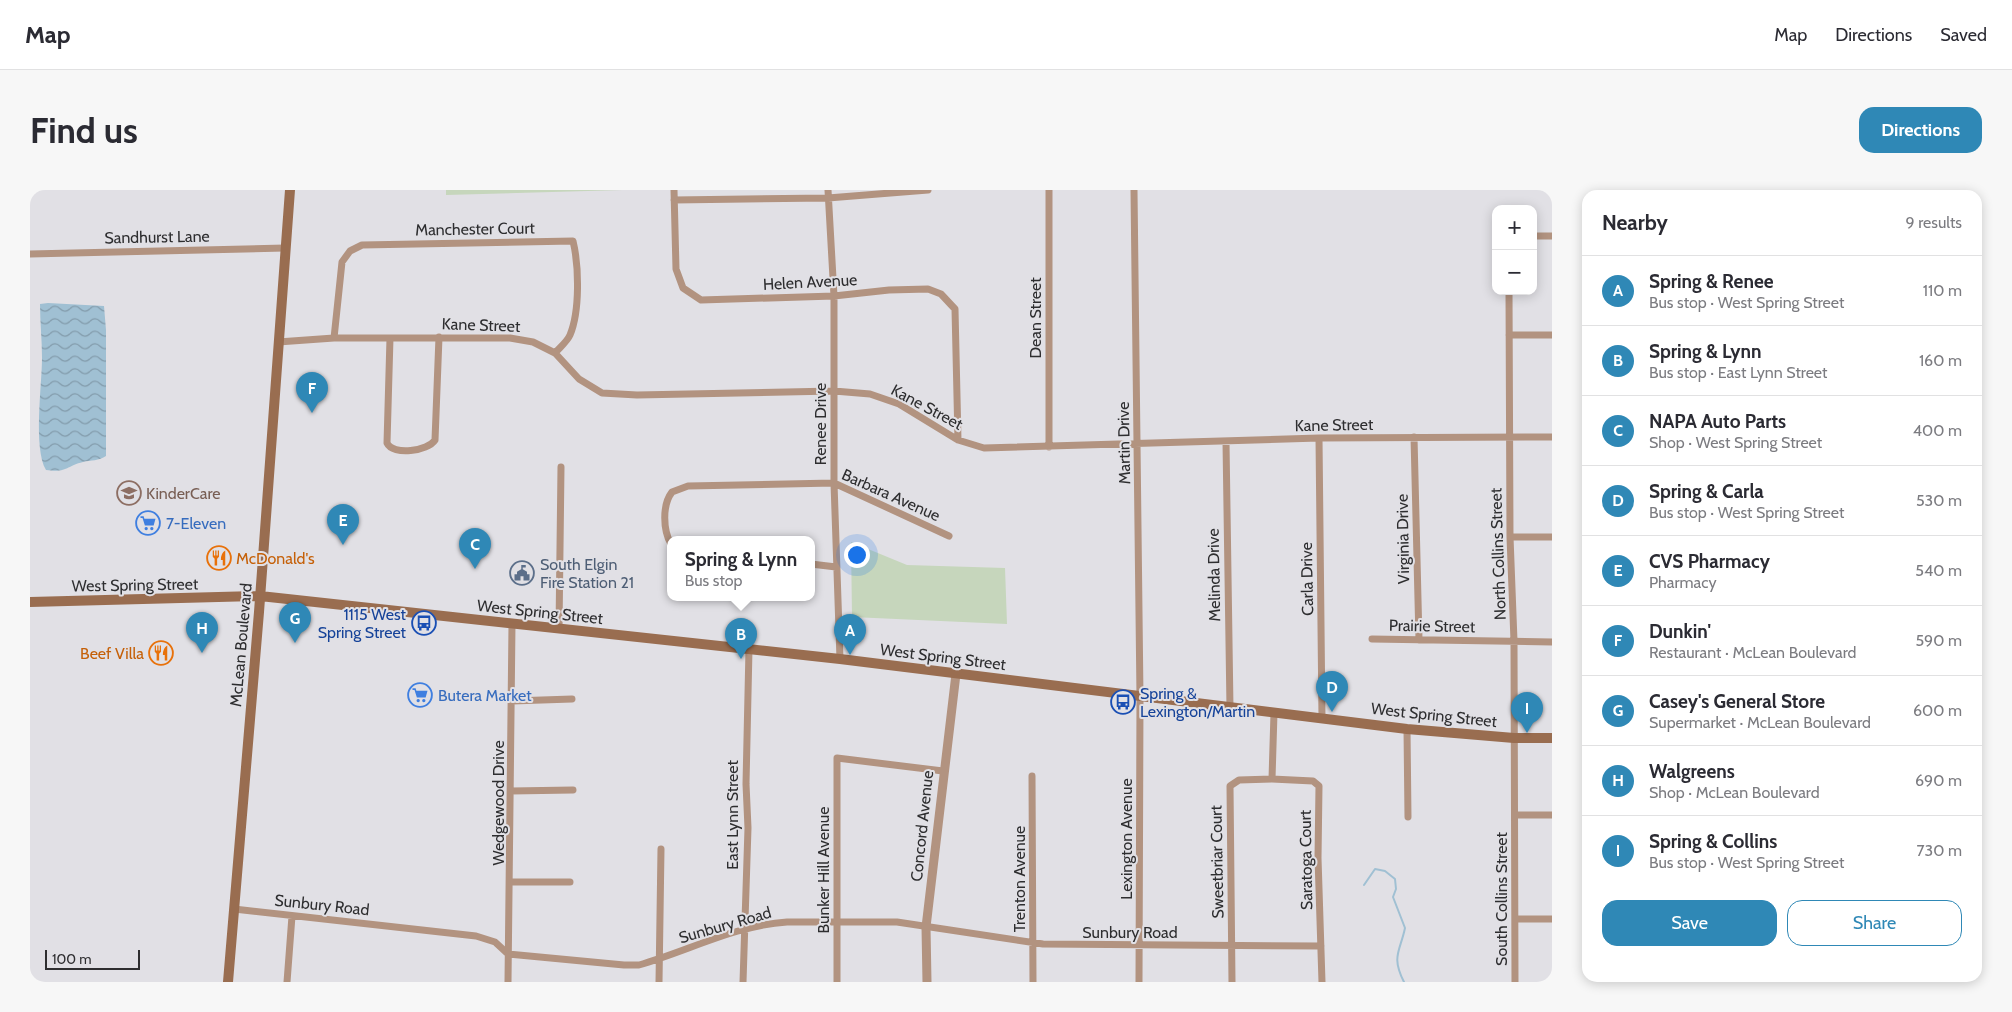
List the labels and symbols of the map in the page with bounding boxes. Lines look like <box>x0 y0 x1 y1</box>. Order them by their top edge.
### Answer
street label: Manchester Court <box>415 218 536 240</box>
street label: Sandhurst Lane <box>104 227 210 247</box>
street label: Helen Avenue <box>762 270 858 294</box>
street label: Dean Street <box>1026 277 1045 359</box>
street label: Kane Street <box>441 314 521 336</box>
pin: F <box>296 372 328 413</box>
street label: Kane Street <box>888 380 967 434</box>
street label: Renee Drive <box>811 383 830 465</box>
street label: Martin Drive <box>1114 401 1134 485</box>
street label: Kane Street <box>1295 415 1374 435</box>
street label: Barbara Avenue <box>839 465 943 525</box>
school or university icon: KinderCare <box>116 480 142 506</box>
place label: KinderCare <box>146 484 220 503</box>
street label: North Collins Street <box>1486 487 1510 620</box>
street label: Virginia Drive <box>1393 494 1413 584</box>
pin: E <box>327 504 359 545</box>
supermarket icon: 7-Eleven <box>135 510 161 536</box>
place label: 7-Eleven <box>166 514 226 533</box>
pin: C <box>459 528 491 569</box>
street label: Melinda Drive <box>1204 528 1224 622</box>
your location <box>844 542 870 568</box>
street label: Carla Drive <box>1297 542 1317 616</box>
restaurant icon: McDonald's <box>206 545 232 571</box>
place label: McDonald's <box>236 549 315 568</box>
place label: South Elgin Fire Station 21 <box>540 555 634 592</box>
public building icon: South Elgin Fire Station 21 <box>509 560 535 586</box>
street label: West Spring Street <box>72 574 199 596</box>
street label: McLean Boulevard <box>226 582 256 708</box>
street label: West Spring Street <box>476 596 605 628</box>
pin: G <box>279 602 311 643</box>
place label: 1115 West Spring Street <box>318 605 407 642</box>
bus stop icon: 1115 West Spring Street <box>411 610 437 636</box>
pin: H <box>186 612 218 653</box>
pin: A <box>834 614 866 655</box>
street label: Prairie Street <box>1389 616 1476 636</box>
pin: B <box>725 618 757 659</box>
restaurant icon: Beef Villa <box>148 640 174 666</box>
street label: West Spring Street <box>879 640 1008 674</box>
place label: Beef Villa <box>80 644 144 663</box>
pin: D <box>1316 671 1348 712</box>
supermarket icon: Butera Market <box>407 682 433 708</box>
place label: Spring & Lexington/Martin <box>1140 684 1255 721</box>
place label: Butera Market <box>438 686 532 705</box>
bus stop icon: Spring & Lexington/Martin <box>1110 689 1136 715</box>
pin: I <box>1511 692 1543 733</box>
street label: West Spring Street <box>1370 699 1499 731</box>
street label: Wedgewood Drive <box>489 740 508 866</box>
street label: East Lynn Street <box>723 760 742 870</box>
street label: Concord Avenue <box>907 770 937 882</box>
street label: Lexington Avenue <box>1117 778 1136 900</box>
street label: Sweetbriar Court <box>1207 805 1227 919</box>
street label: Bunker Hill Avenue <box>814 807 833 933</box>
street label: Saratoga Court <box>1296 809 1316 910</box>
street label: Trenton Avenue <box>1010 826 1029 932</box>
street label: South Collins Street <box>1492 831 1511 966</box>
street label: Sunbury Road <box>274 891 370 919</box>
street label: Sunbury Road <box>677 903 773 947</box>
street label: Sunbury Road <box>1082 923 1178 942</box>
scale bar <box>45 947 140 970</box>

